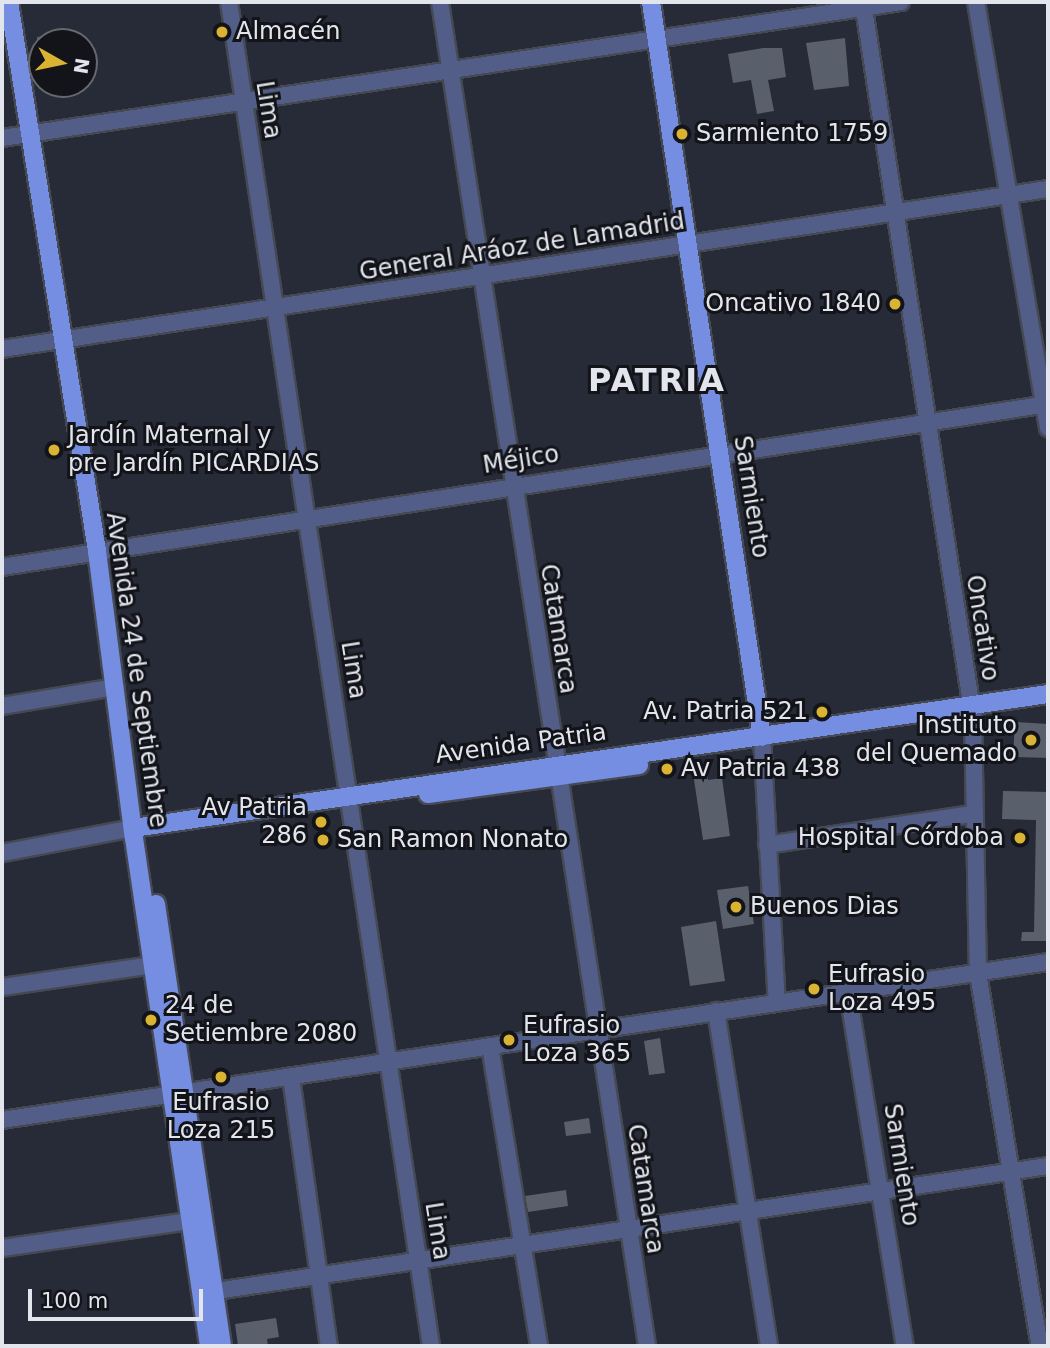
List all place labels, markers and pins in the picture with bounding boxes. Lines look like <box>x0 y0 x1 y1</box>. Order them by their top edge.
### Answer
place label: Almacén <box>236 18 340 46</box>
marker: Almacén <box>214 24 230 40</box>
place label: Sarmiento 1759 <box>696 120 888 148</box>
marker: Sarmiento 1759 <box>674 126 690 142</box>
place label: Oncativo 1840 <box>705 290 881 318</box>
marker: Oncativo 1840 <box>887 296 903 312</box>
place label: Jardín Maternal y pre Jardín PICARDIAS <box>68 422 320 478</box>
marker: Jardín Maternal y pre Jardín PICARDIAS <box>46 442 62 458</box>
place label: Av. Patria 521 <box>643 698 808 726</box>
marker: Av. Patria 521 <box>814 704 830 720</box>
place label: Instituto del Quemado <box>856 712 1017 768</box>
marker: Instituto del Quemado <box>1023 732 1039 748</box>
place label: Av Patria 438 <box>681 755 840 783</box>
marker: Av Patria 438 <box>659 761 675 777</box>
place label: Av Patria 286 <box>201 794 307 850</box>
marker: Av Patria 286 <box>313 814 329 830</box>
place label: Hospital Córdoba <box>798 824 1004 852</box>
place label: San Ramon Nonato <box>337 826 568 854</box>
marker: Hospital Córdoba <box>1010 828 1030 848</box>
marker: San Ramon Nonato <box>315 832 331 848</box>
place label: Buenos Dias <box>750 893 899 921</box>
marker: Buenos Dias <box>728 899 744 915</box>
place label: Eufrasio Loza 495 <box>828 961 936 1017</box>
marker: Eufrasio Loza 495 <box>806 981 822 997</box>
place label: 24 de Setiembre 2080 <box>165 992 357 1048</box>
marker: 24 de Setiembre 2080 <box>143 1012 159 1028</box>
place label: Eufrasio Loza 365 <box>523 1012 631 1068</box>
marker: Eufrasio Loza 365 <box>501 1032 517 1048</box>
marker: Eufrasio Loza 215 <box>213 1069 229 1085</box>
place label: Eufrasio Loza 215 <box>167 1089 275 1145</box>

